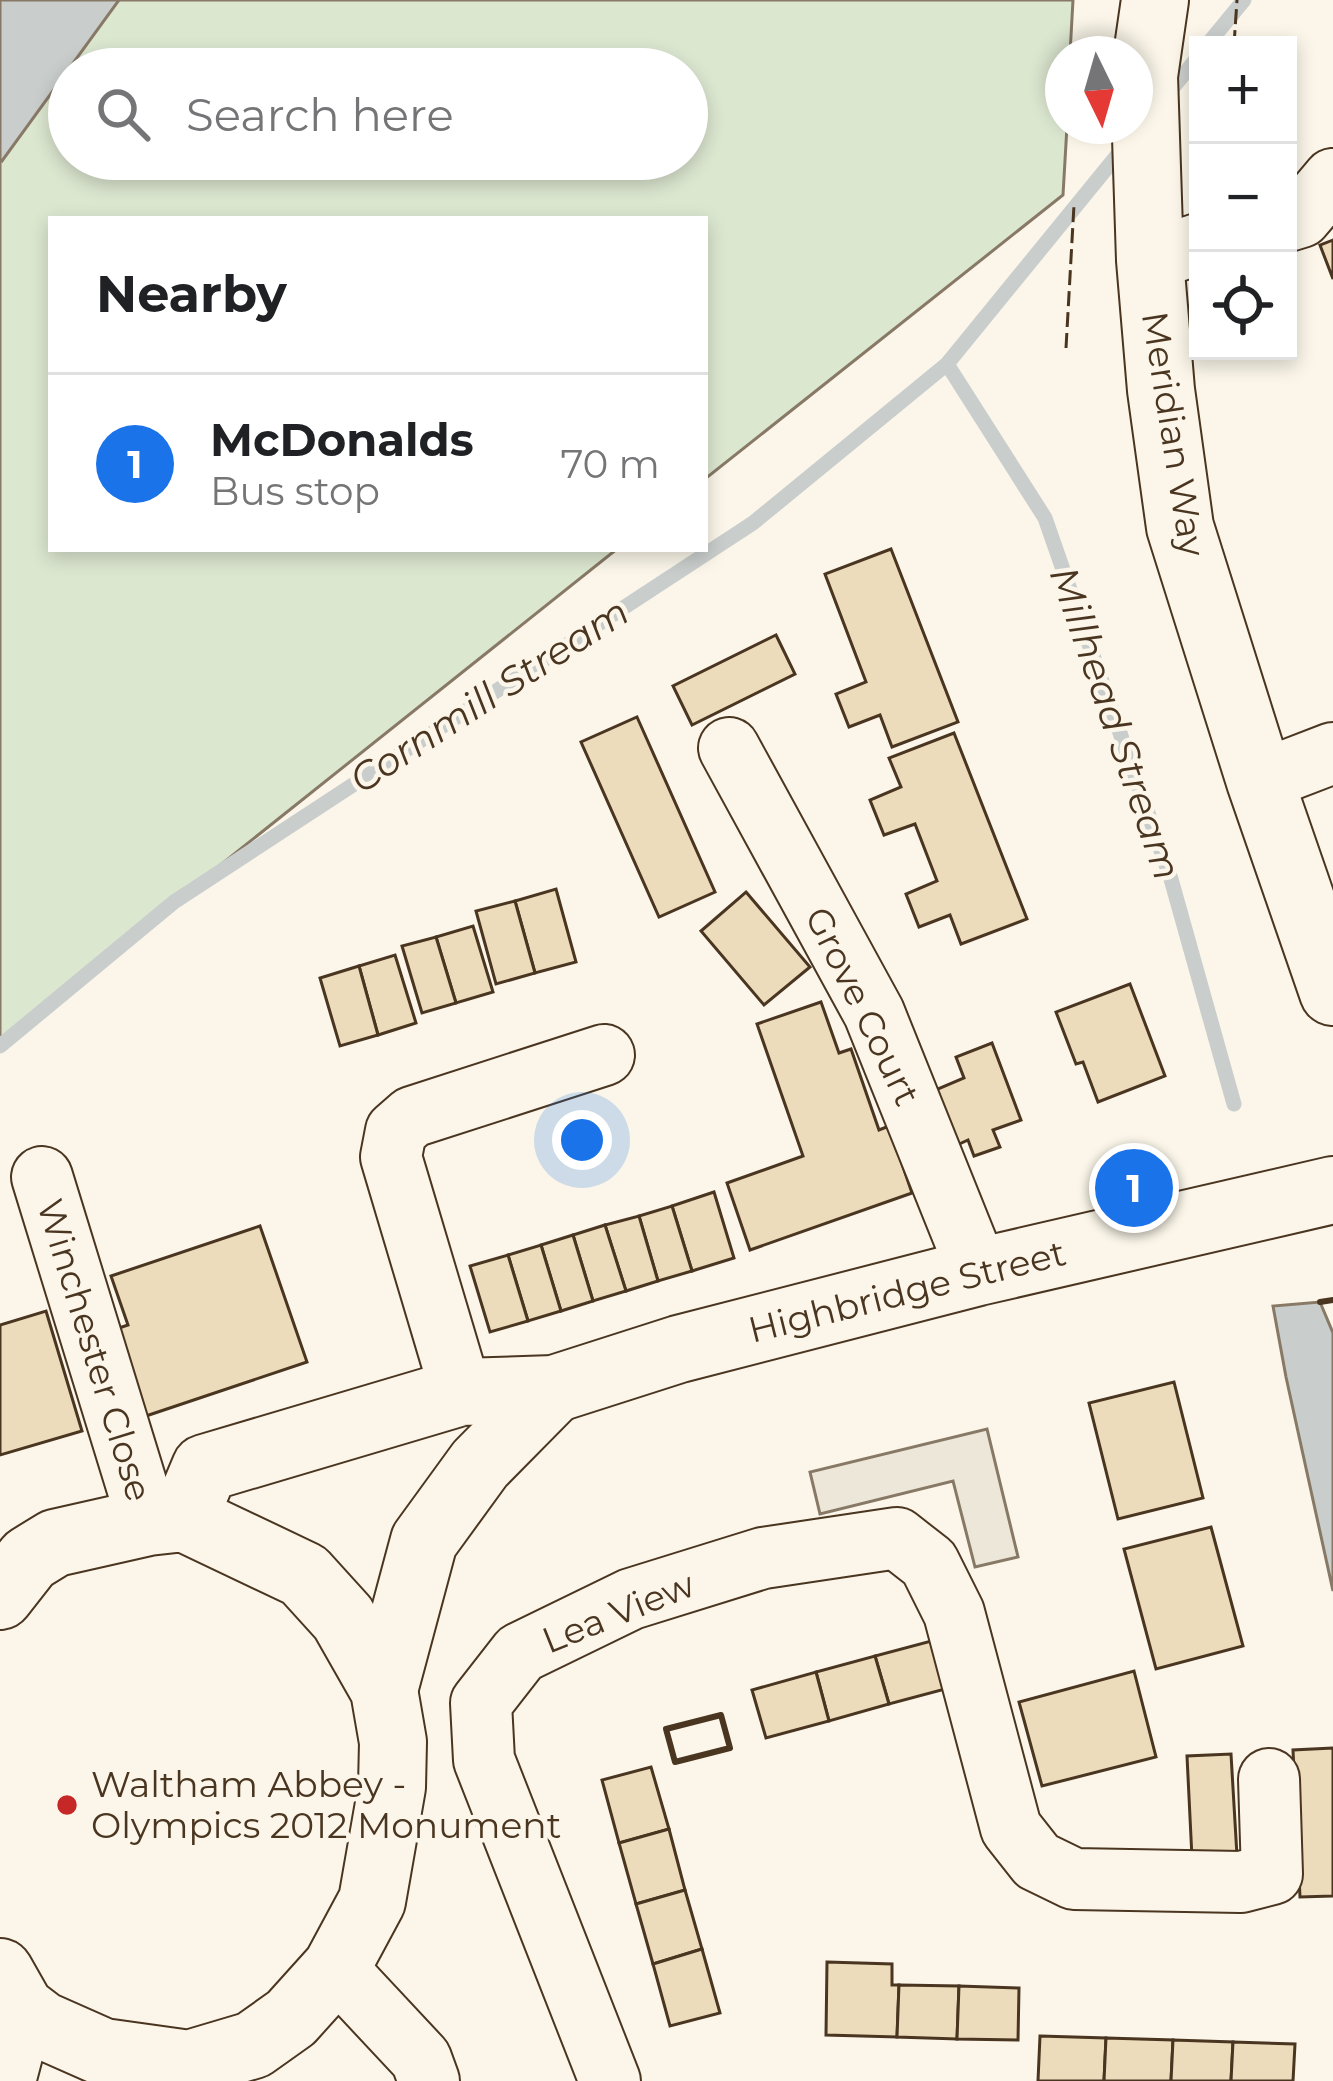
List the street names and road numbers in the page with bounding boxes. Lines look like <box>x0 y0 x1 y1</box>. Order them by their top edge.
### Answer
street label: Meridian Way <box>1133 309 1215 560</box>
street label: Grove Court <box>796 900 930 1112</box>
street label: Winchester Close <box>28 1194 162 1506</box>
street label: Highbridge Street <box>744 1230 1070 1352</box>
street label: Lea View <box>536 1562 701 1662</box>

